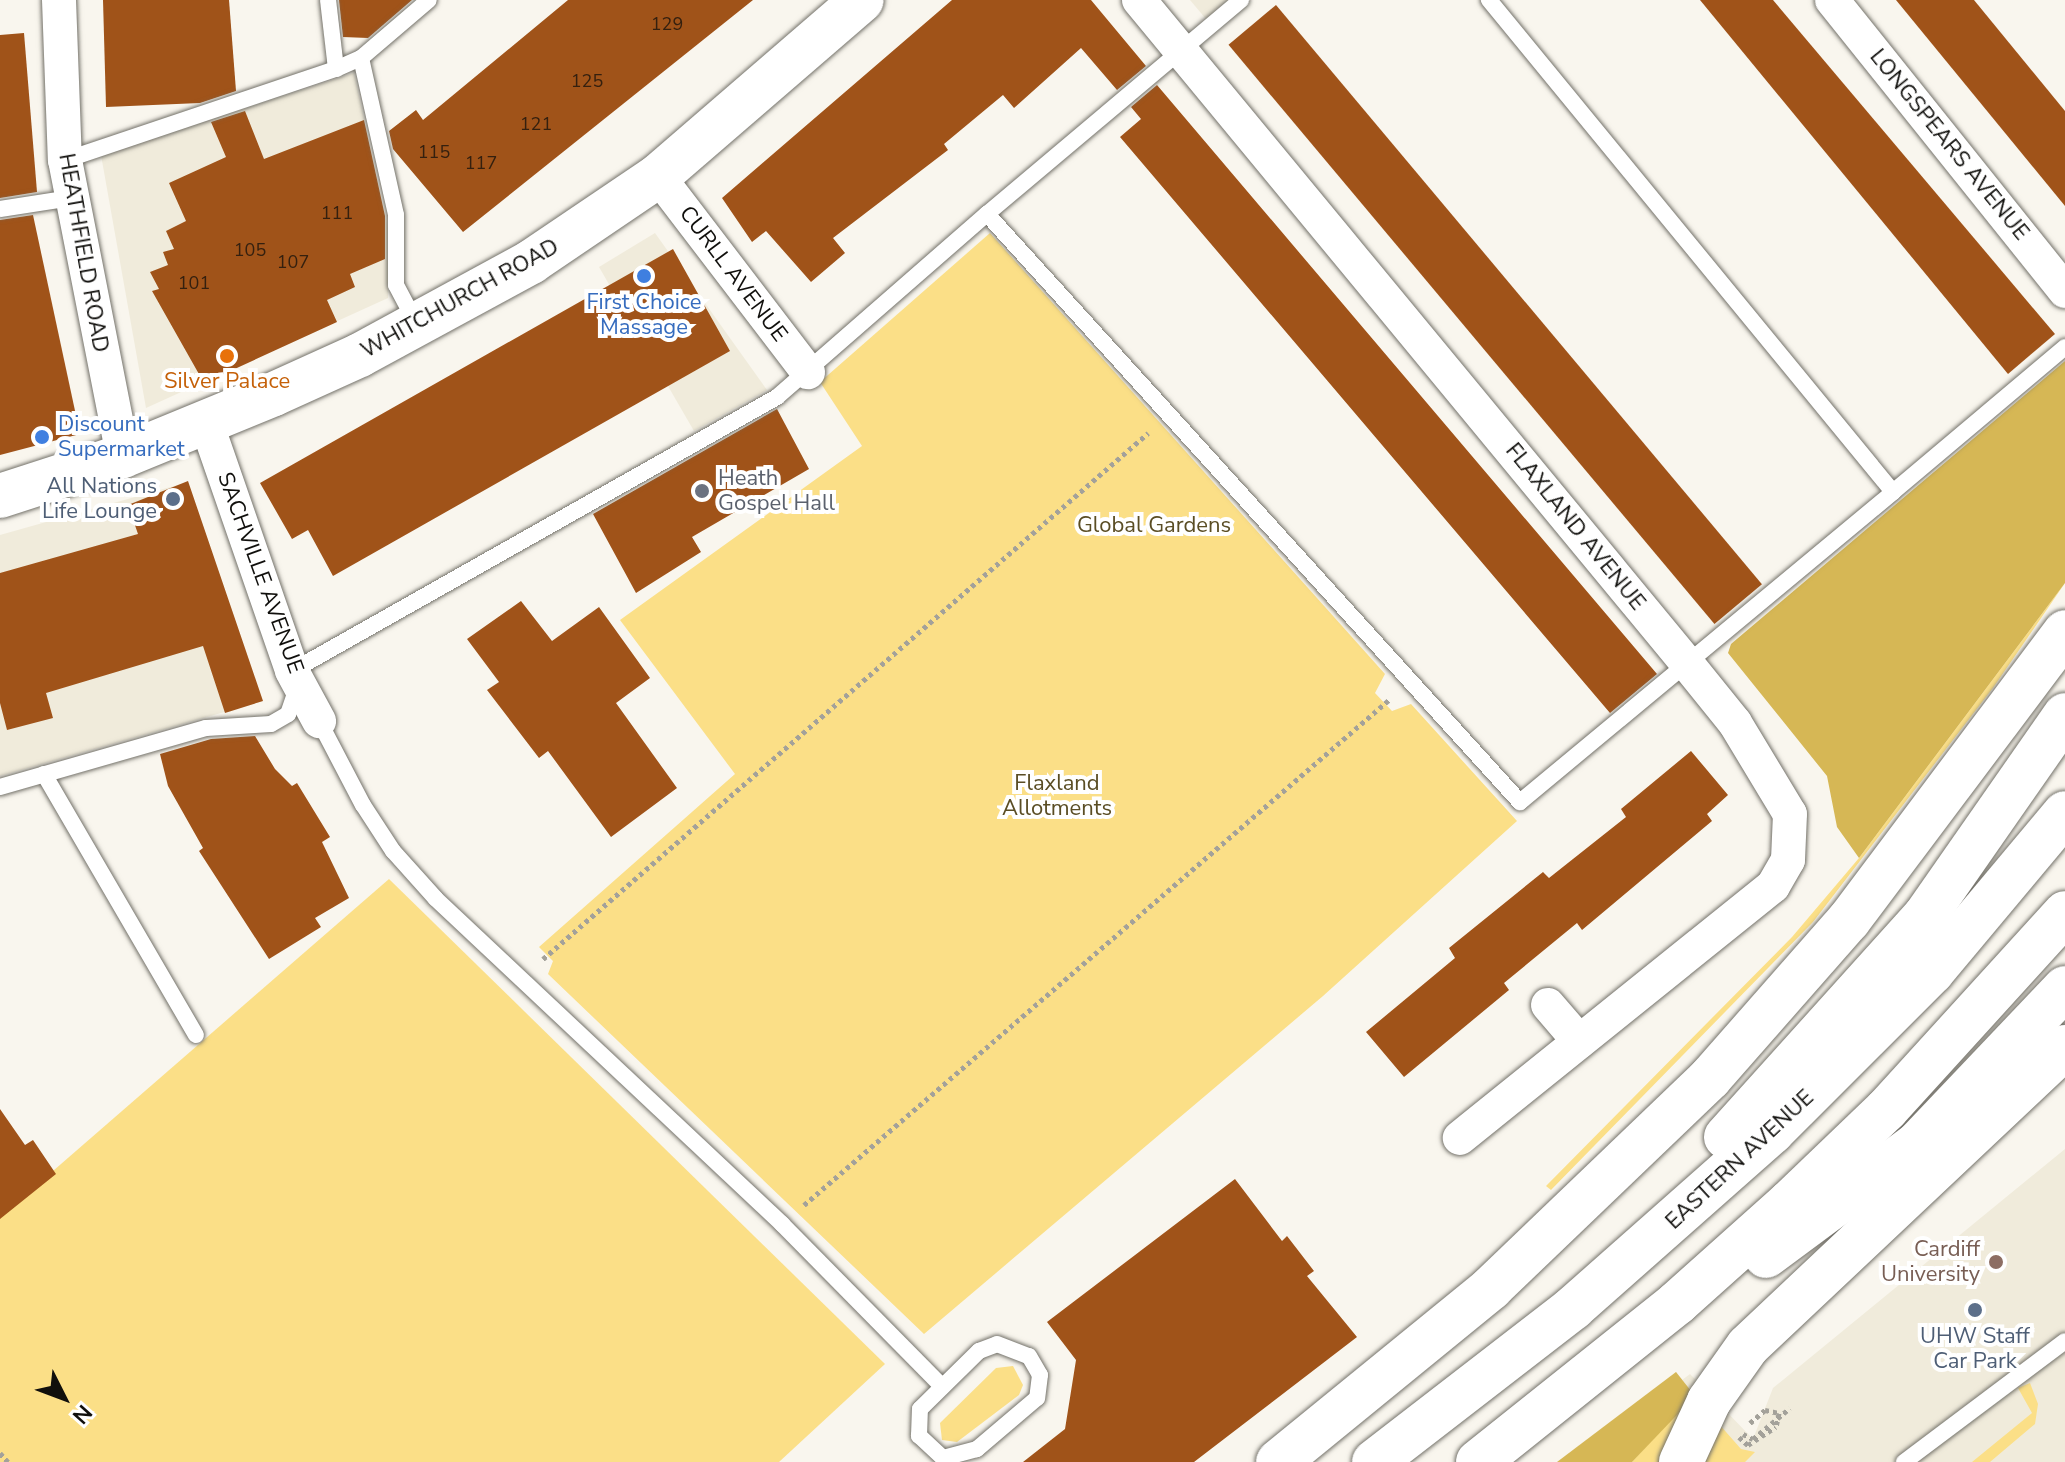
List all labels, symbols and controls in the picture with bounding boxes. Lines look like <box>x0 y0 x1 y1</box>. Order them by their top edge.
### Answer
house number: 129 <box>651 13 683 35</box>
street label: LONGSPEARS AVENUE <box>1864 44 2034 246</box>
house number: 125 <box>571 70 603 92</box>
house number: 121 <box>520 113 552 135</box>
house number: 115 <box>418 141 450 163</box>
street label: HEATHFIELD ROAD <box>52 151 114 355</box>
house number: 117 <box>465 152 497 174</box>
street label: CURLL AVENUE <box>673 201 793 347</box>
house number: 111 <box>321 202 353 224</box>
street label: WHITCHURCH ROAD <box>357 234 563 364</box>
house number: 105 <box>234 239 266 261</box>
house number: 107 <box>277 251 309 273</box>
marker: First Choice Massage <box>635 267 653 285</box>
house number: 101 <box>178 272 210 294</box>
place label: First Choice Massage <box>586 289 702 340</box>
marker: Silver Palace <box>218 347 236 365</box>
place label: Silver Palace <box>164 369 290 395</box>
place label: Discount Supermarket <box>58 411 185 462</box>
marker: Discount Supermarket <box>33 428 51 446</box>
street label: FLAXLAND AVENUE <box>1500 438 1650 616</box>
place label: Heath Gospel Hall <box>718 465 835 516</box>
street label: SACHVILLE AVENUE <box>211 469 309 677</box>
place label: All Nations Life Lounge <box>42 473 157 524</box>
marker: Heath Gospel Hall <box>693 482 711 500</box>
marker: All Nations Life Lounge <box>164 490 182 508</box>
park label: Global Gardens <box>1077 513 1231 539</box>
park label: Flaxland Allotments <box>1002 770 1112 822</box>
street label: EASTERN AVENUE <box>1661 1085 1819 1235</box>
place label: Cardiff University <box>1881 1236 1980 1288</box>
marker: Cardiff University <box>1987 1253 2005 1271</box>
marker: UHW Staff Car Park <box>1966 1301 1984 1319</box>
place label: UHW Staff Car Park <box>1920 1323 2030 1374</box>
north arrow <box>24 1358 104 1438</box>
text: N <box>65 1398 98 1430</box>

